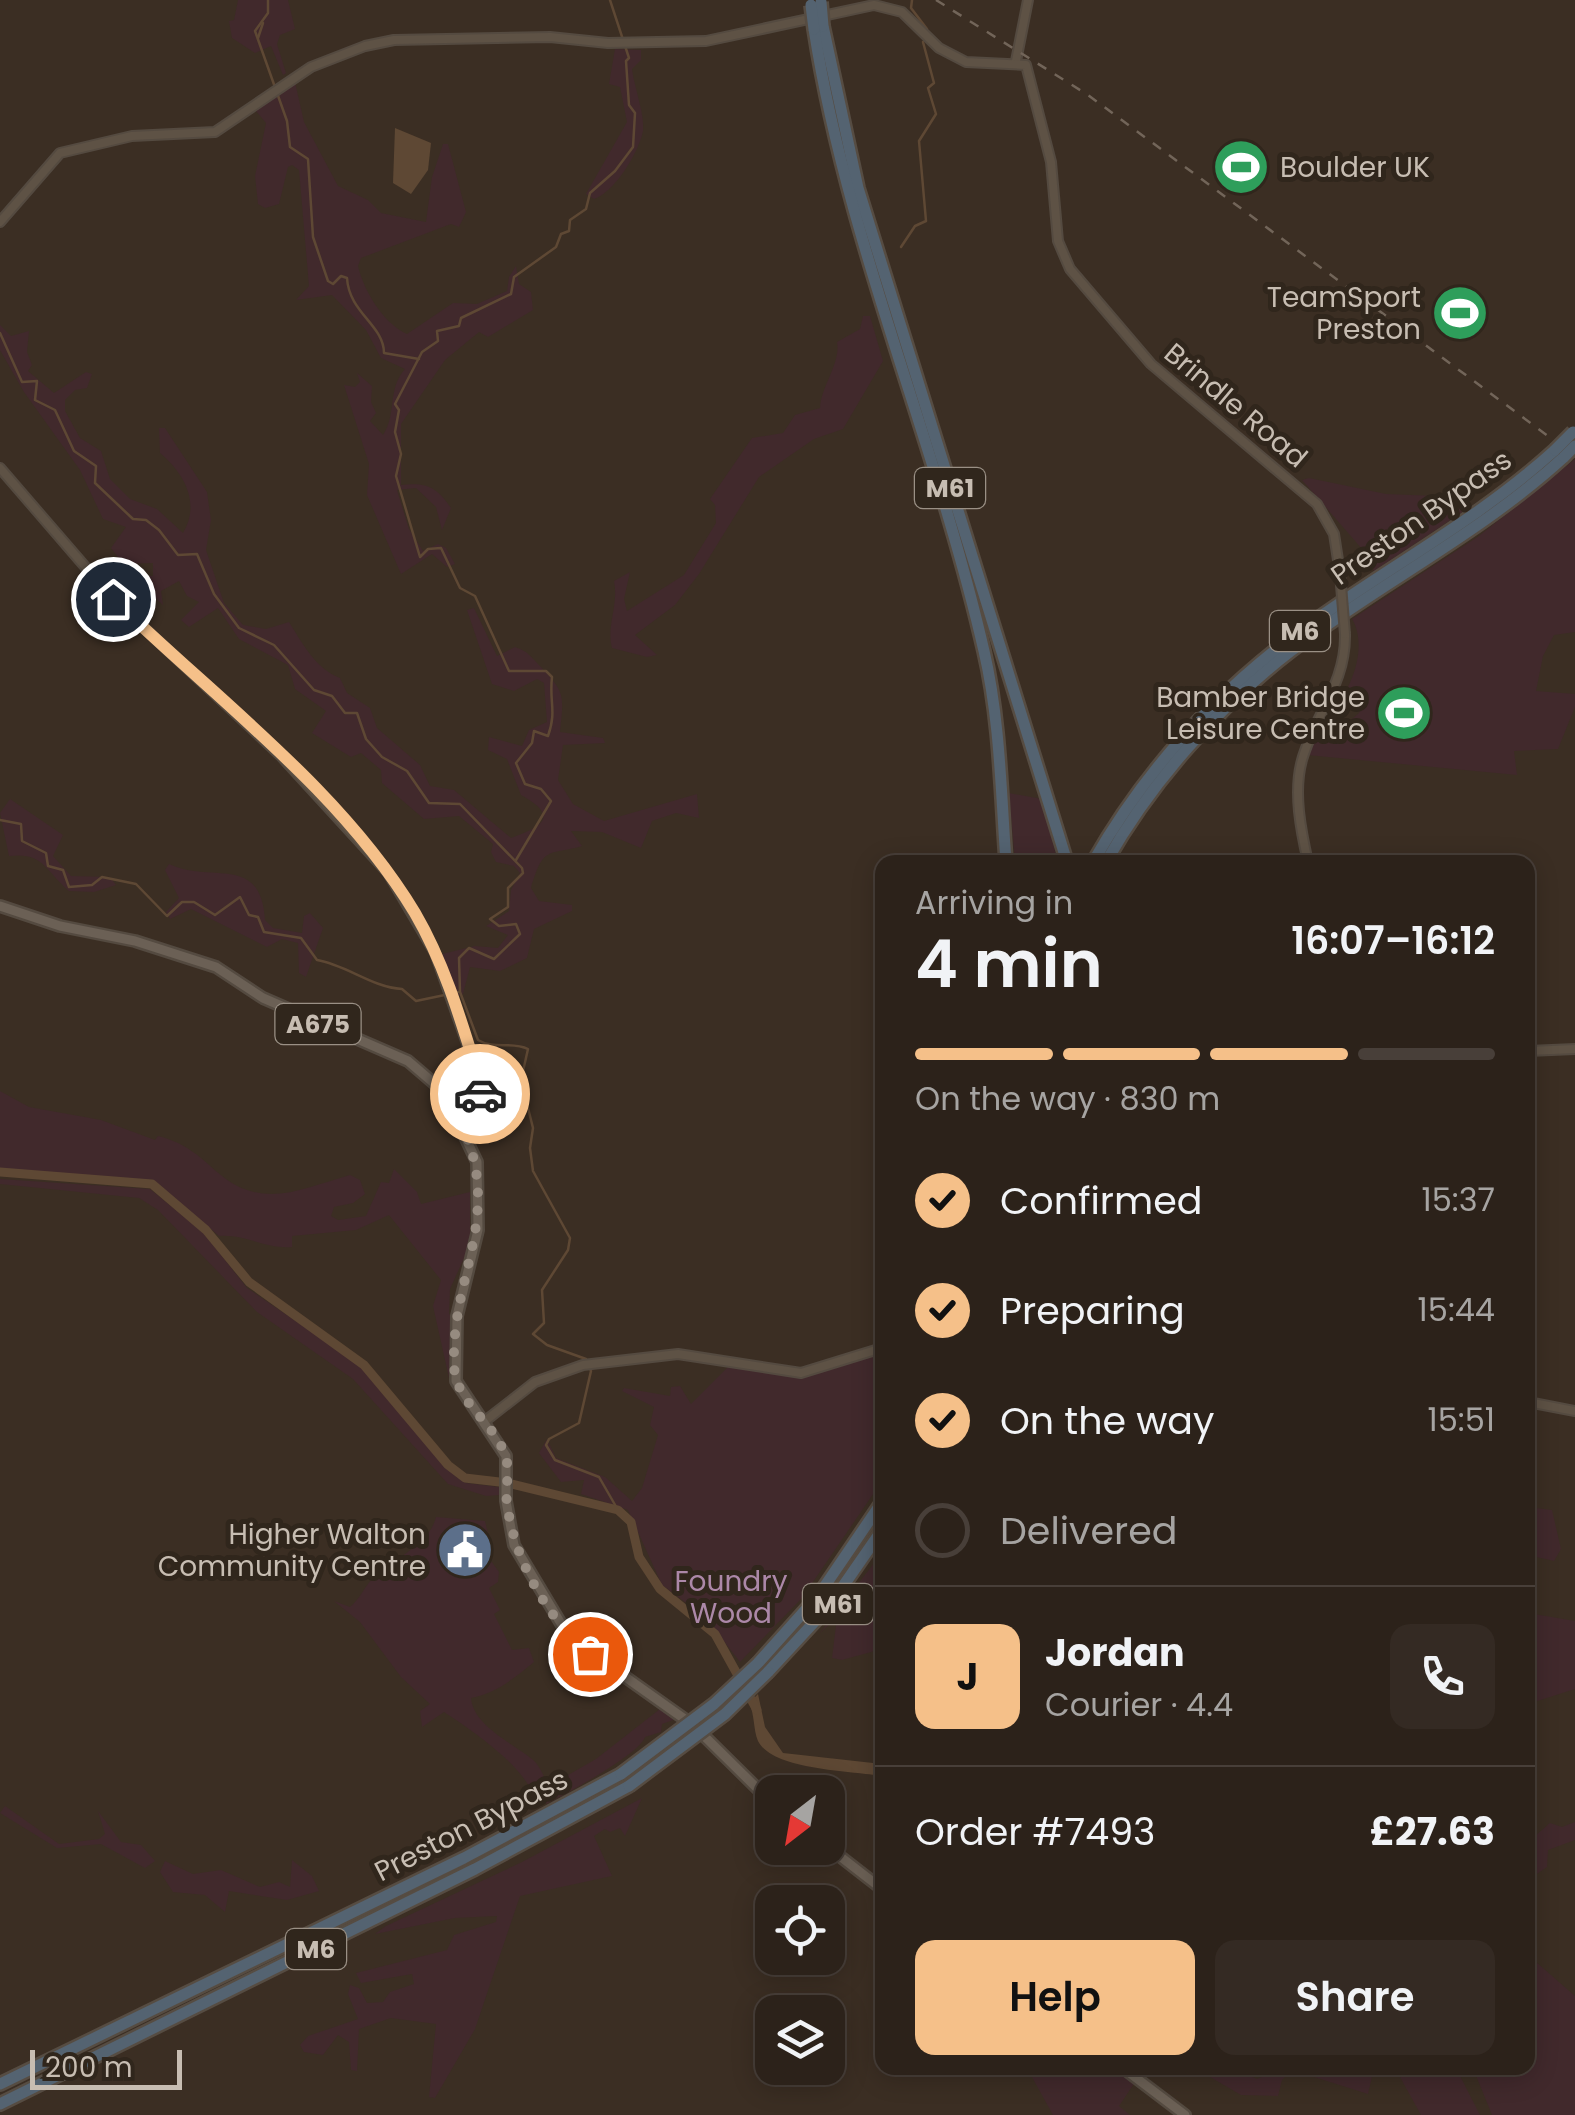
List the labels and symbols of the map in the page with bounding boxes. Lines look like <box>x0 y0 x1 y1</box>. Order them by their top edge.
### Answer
sports icon: Boulder UK <box>1211 137 1271 197</box>
place label: Boulder UK <box>1280 148 1430 187</box>
place label: TeamSport Preston <box>1267 278 1421 349</box>
sports icon: TeamSport Preston <box>1430 283 1490 343</box>
street label: Brindle Road <box>1156 334 1316 477</box>
street label: Preston Bypass <box>1323 441 1519 594</box>
road number: M61 <box>915 468 985 508</box>
pin <box>71 557 156 642</box>
road number: M6 <box>1270 611 1330 651</box>
place label: Bamber Bridge Leisure Centre <box>1156 678 1365 749</box>
sports icon: Bamber Bridge Leisure Centre <box>1374 683 1434 743</box>
road number: A675 <box>276 1004 360 1044</box>
courier <box>430 1044 530 1144</box>
place label: Higher Walton Community Centre <box>158 1515 426 1586</box>
public building icon: Higher Walton Community Centre <box>435 1520 495 1580</box>
park label: Foundry Wood <box>674 1562 788 1633</box>
road number: M61 <box>803 1584 873 1624</box>
pin <box>548 1612 633 1697</box>
street label: Preston Bypass <box>368 1760 575 1891</box>
north arrow <box>755 1775 845 1865</box>
road number: M6 <box>286 1929 346 1969</box>
scale bar <box>30 2045 182 2090</box>

